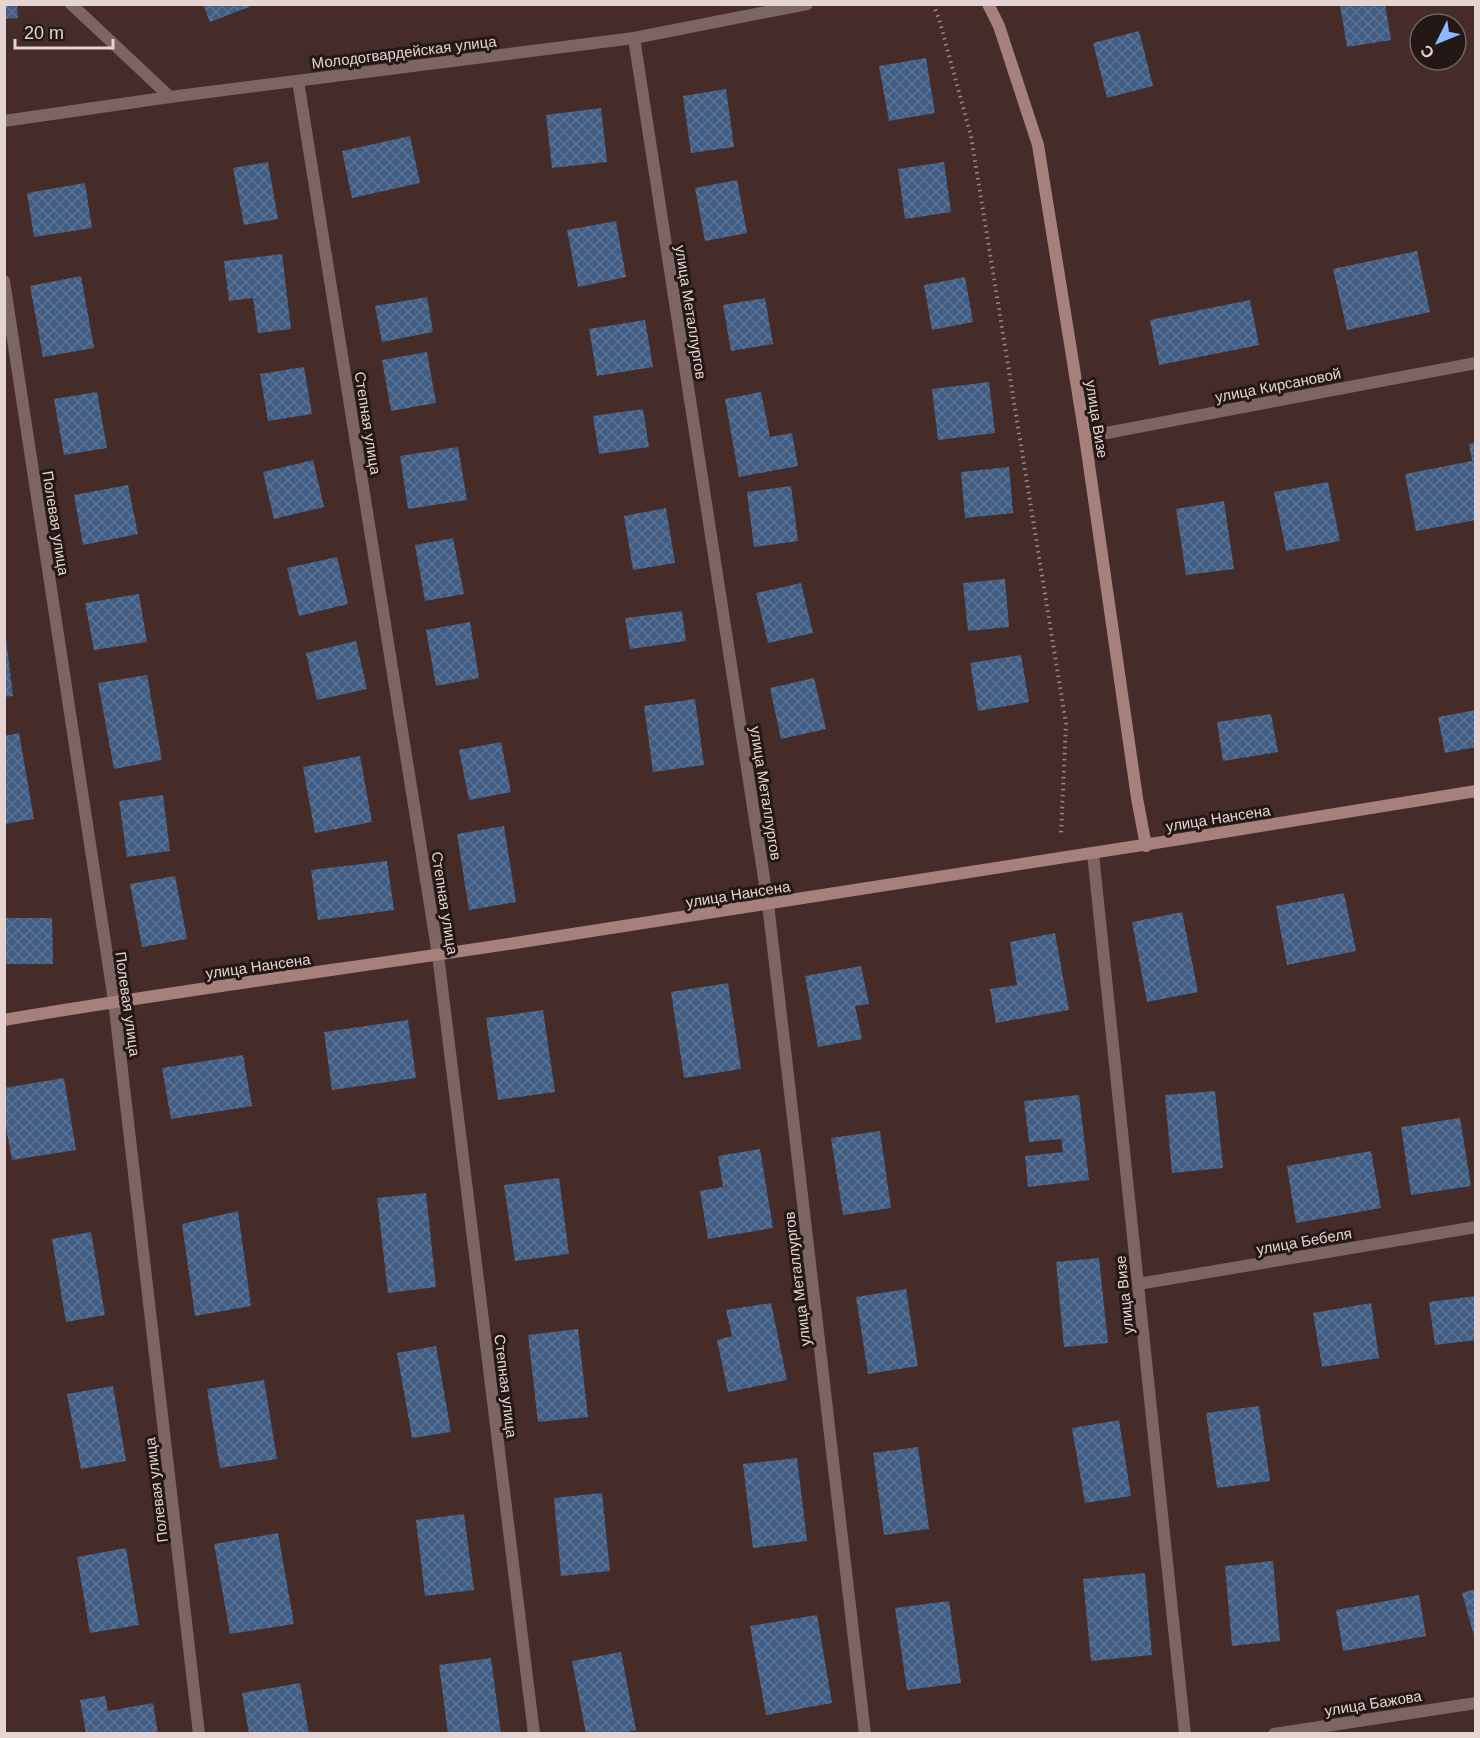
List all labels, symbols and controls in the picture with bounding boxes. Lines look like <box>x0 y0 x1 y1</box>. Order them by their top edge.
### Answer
scale bar <box>15 12 112 50</box>
north arrow <box>1408 12 1468 72</box>
text: 20 m <box>24 23 64 43</box>
street label: Молодогвардейская улица <box>311 32 498 72</box>
text: С <box>1417 42 1438 62</box>
street label: улица Металлургов <box>672 244 710 380</box>
street label: улица Кирсановой <box>1214 364 1342 406</box>
street label: Степная улица <box>351 370 385 476</box>
street label: улица Визе <box>1082 379 1112 459</box>
street label: Полевая улица <box>39 470 73 577</box>
street label: улица Металлургов <box>747 725 785 861</box>
street label: улица Нансена <box>1165 801 1272 835</box>
street label: Степная улица <box>428 850 462 956</box>
street label: улица Нансена <box>685 877 792 911</box>
street label: улица Нансена <box>205 950 312 982</box>
street label: Полевая улица <box>112 951 144 1058</box>
street label: улица Металлургов <box>780 1211 814 1347</box>
street label: улица Бебеля <box>1255 1224 1353 1258</box>
street label: улица Визе <box>1111 1255 1137 1335</box>
street label: Степная улица <box>491 1333 521 1439</box>
street label: Полевая улица <box>141 1436 171 1543</box>
street label: улица Бажова <box>1323 1687 1423 1719</box>

